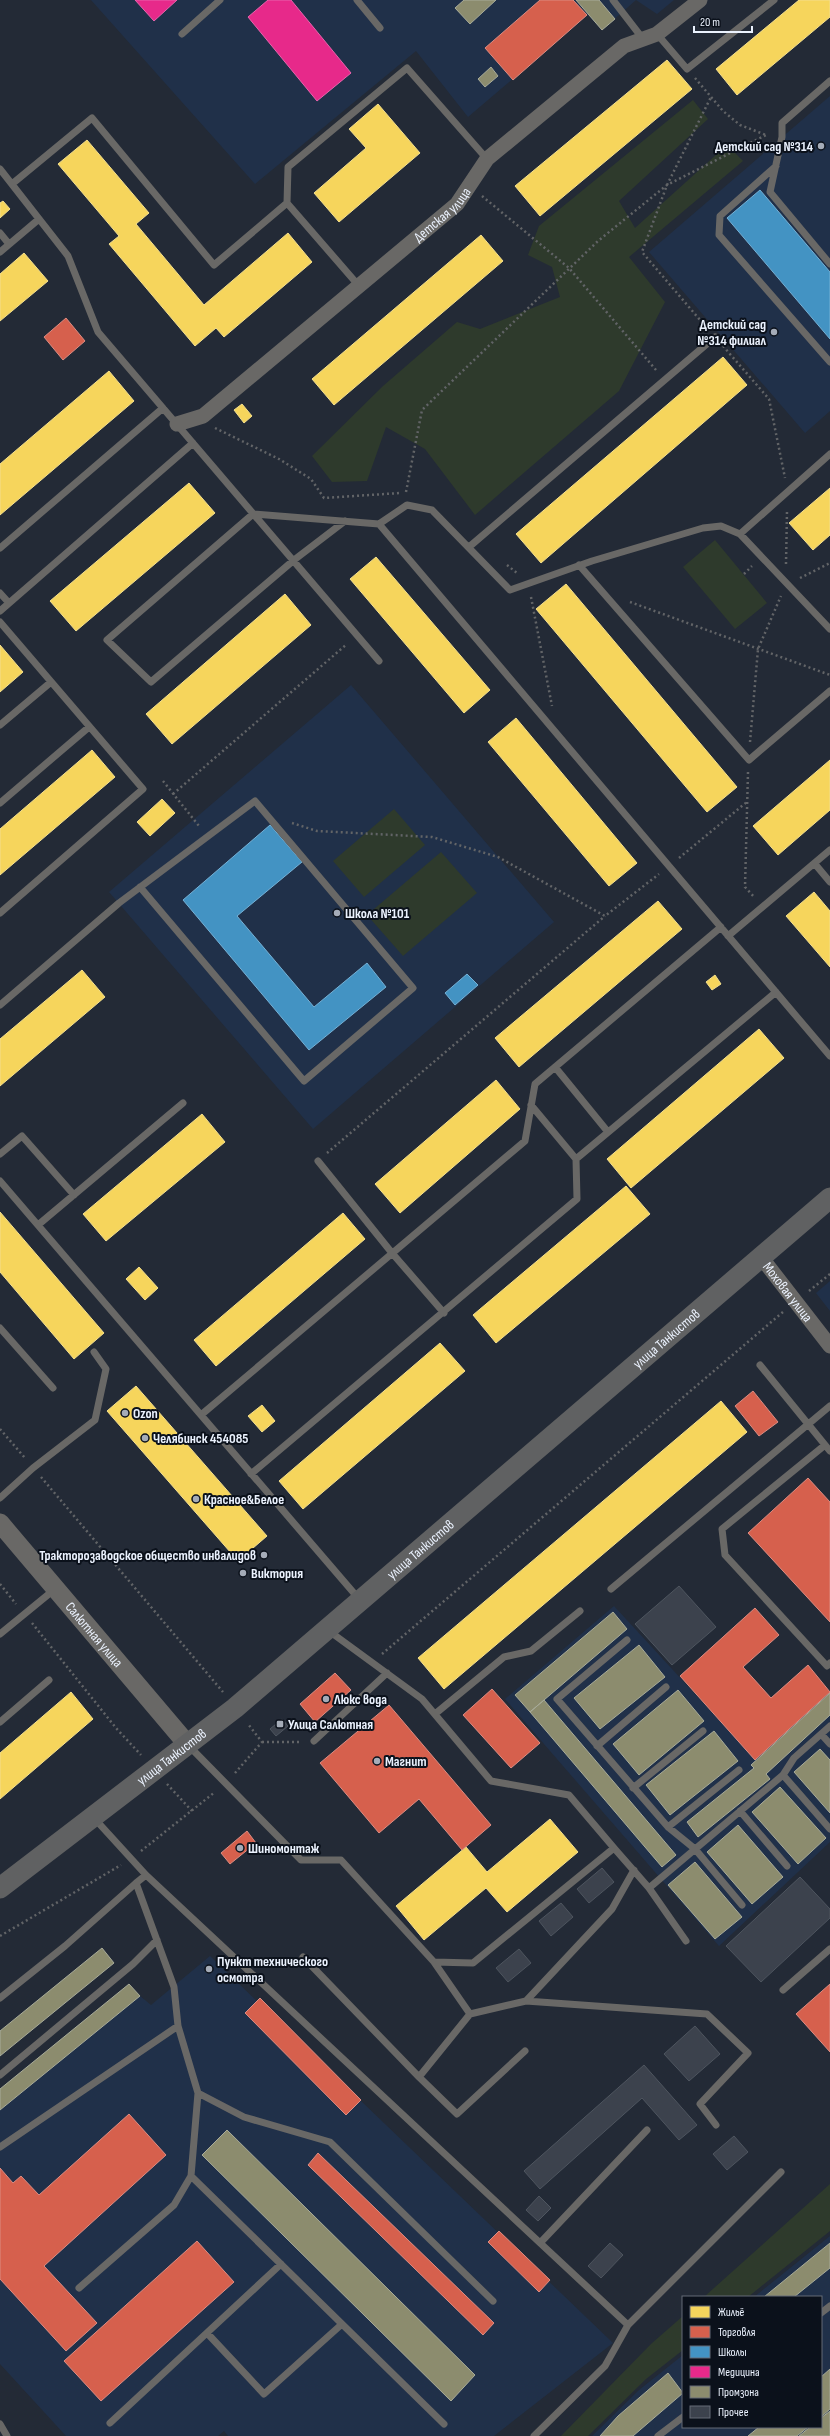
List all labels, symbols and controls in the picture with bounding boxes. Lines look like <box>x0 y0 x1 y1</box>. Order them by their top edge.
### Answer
scale bar <box>694 8 752 34</box>
text: 20 m <box>700 15 720 30</box>
place label: Детский сад №314 <box>715 138 813 155</box>
marker: Детский сад №314 <box>816 141 826 151</box>
street label: Детская улица <box>410 184 475 246</box>
place label: Детский сад №314 филиал <box>697 316 766 349</box>
marker: Детский сад №314 филиал <box>769 327 779 337</box>
place label: Школа №101 <box>345 905 410 922</box>
marker: Школа №101 <box>332 908 342 918</box>
street label: Моховая улица <box>759 1259 816 1325</box>
street label: улица Танкистов <box>630 1305 704 1372</box>
place label: Ozon <box>133 1405 158 1422</box>
marker: Ozon <box>120 1408 130 1418</box>
place label: Челябинск 454085 <box>153 1430 248 1447</box>
marker: Челябинск 454085 <box>140 1433 150 1443</box>
place label: Красное&Белое <box>204 1491 284 1508</box>
marker: Красное&Белое <box>191 1494 201 1504</box>
street label: улица Танкистов <box>384 1516 458 1583</box>
place label: Тракторозаводское общество инвалидов <box>39 1547 256 1564</box>
marker: Тракторозаводское общество инвалидов <box>259 1550 269 1560</box>
place label: Виктория <box>251 1565 303 1582</box>
marker: Виктория <box>238 1568 248 1578</box>
street label: Салютная улица <box>62 1599 126 1671</box>
place label: Люкс вода <box>333 1691 387 1708</box>
marker: Люкс вода <box>321 1694 331 1704</box>
place label: Улица Салютная <box>288 1716 373 1733</box>
marker: Улица Салютная <box>275 1719 285 1729</box>
street label: улица Танкистов <box>134 1725 210 1789</box>
place label: Магнит <box>385 1753 427 1770</box>
marker: Магнит <box>372 1756 382 1766</box>
place label: Шиномонтаж <box>248 1840 320 1857</box>
marker: Шиномонтаж <box>235 1843 245 1853</box>
place label: Пункт технического осмотра <box>217 1953 328 1986</box>
marker: Пункт технического осмотра <box>204 1964 214 1974</box>
legend <box>682 2296 822 2428</box>
text: Жильё <box>718 2305 745 2320</box>
text: Торговля <box>718 2325 756 2340</box>
text: Школы <box>718 2345 747 2360</box>
text: Медицина <box>718 2365 760 2380</box>
text: Промзона <box>718 2385 759 2400</box>
text: Прочее <box>718 2405 749 2420</box>

